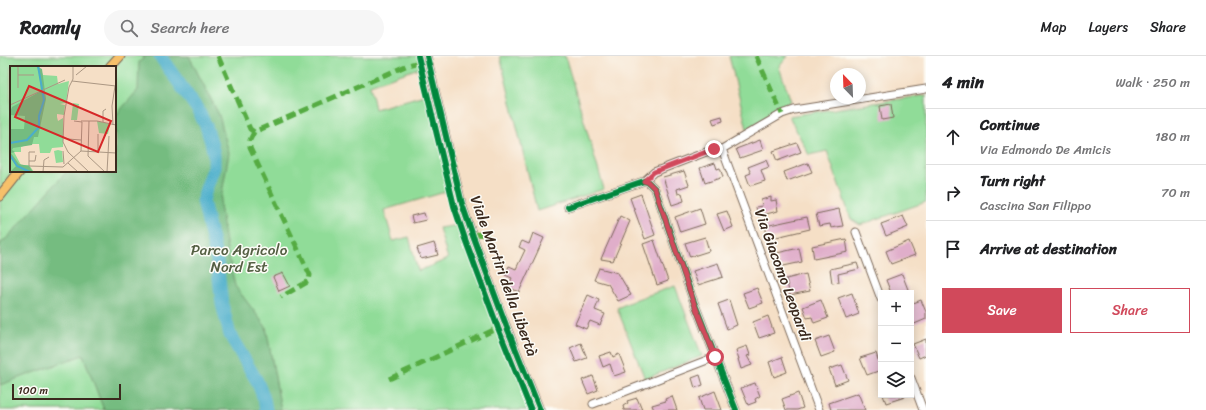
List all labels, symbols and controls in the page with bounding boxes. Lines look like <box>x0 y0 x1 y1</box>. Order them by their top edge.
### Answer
search box <box>104 10 384 46</box>
text: Roamly <box>20 11 80 44</box>
text: Search here <box>150 15 229 41</box>
text: Map <box>1041 15 1066 40</box>
text: Layers <box>1088 15 1128 40</box>
text: Share <box>1150 15 1186 40</box>
icon: search <box>118 17 140 39</box>
inset map <box>10 66 116 172</box>
text: 4 min <box>942 67 984 97</box>
north arrow <box>830 68 866 104</box>
text: Walk · 250 m <box>1116 71 1190 94</box>
text: Continue <box>980 112 1040 138</box>
text: 180 m <box>1155 125 1190 148</box>
icon: ahead <box>942 126 964 148</box>
text: Via Edmondo De Amicis <box>980 138 1111 161</box>
route end <box>705 140 723 158</box>
text: Turn right <box>980 168 1045 194</box>
text: 70 m <box>1161 181 1190 204</box>
icon: right <box>942 182 964 204</box>
street label: Viale Martiri della Libertà <box>463 192 545 361</box>
text: Cascina San Filippo <box>980 194 1091 217</box>
street label: Via Giacomo Leopardi <box>747 205 819 346</box>
text: Arrive at destination <box>980 236 1117 262</box>
park label: Parco Agricolo Nord Est <box>191 237 288 280</box>
icon: arrive <box>942 238 964 260</box>
button: Save <box>942 288 1062 333</box>
button: Share <box>1070 288 1190 333</box>
map controls <box>878 290 914 398</box>
button: + <box>878 290 914 326</box>
button: − <box>878 326 914 362</box>
route start <box>706 348 724 366</box>
button: layers <box>878 362 914 398</box>
text: 100 m <box>18 381 48 400</box>
scale bar <box>12 382 121 401</box>

